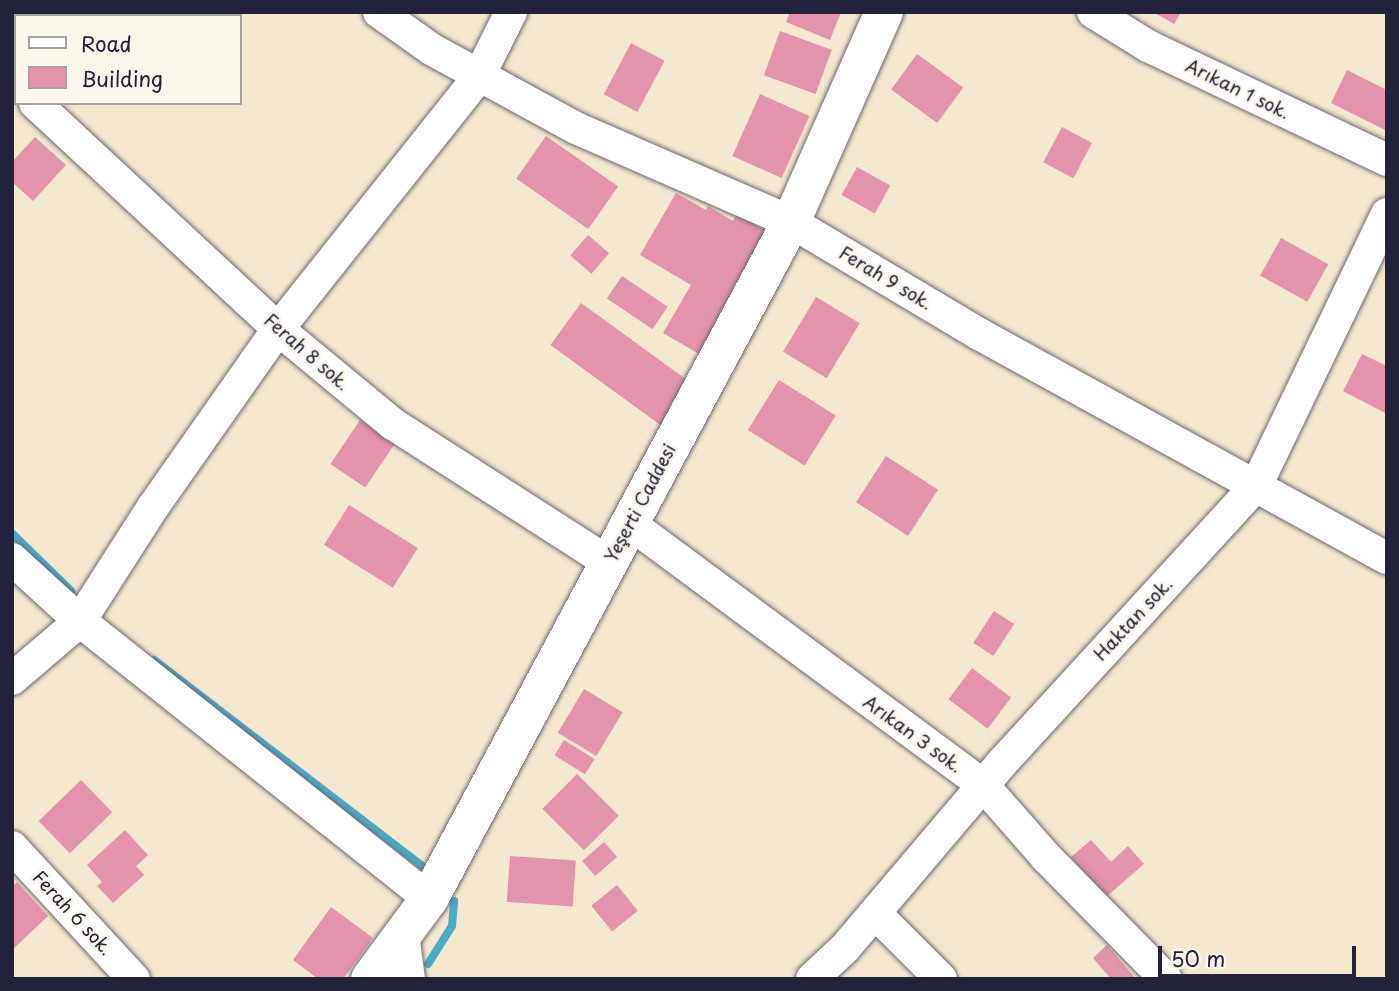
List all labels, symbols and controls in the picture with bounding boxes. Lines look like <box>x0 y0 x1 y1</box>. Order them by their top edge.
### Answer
legend <box>14 14 242 105</box>
text: Road <box>81 27 132 59</box>
street label: Arıkan 1 sok. <box>1182 54 1294 124</box>
text: Building <box>81 62 163 94</box>
street label: Ferah 9 sok. <box>835 241 937 315</box>
street label: Ferah 8 sok. <box>260 309 354 395</box>
street label: Yeşerti Caddesi <box>600 440 680 566</box>
street label: Haktan sok. <box>1089 573 1177 665</box>
street label: Arıkan 3 sok. <box>859 691 967 777</box>
street label: Ferah 6 sok. <box>28 866 118 960</box>
scale bar <box>1161 932 1359 976</box>
text: 50 m <box>1171 942 1225 974</box>

